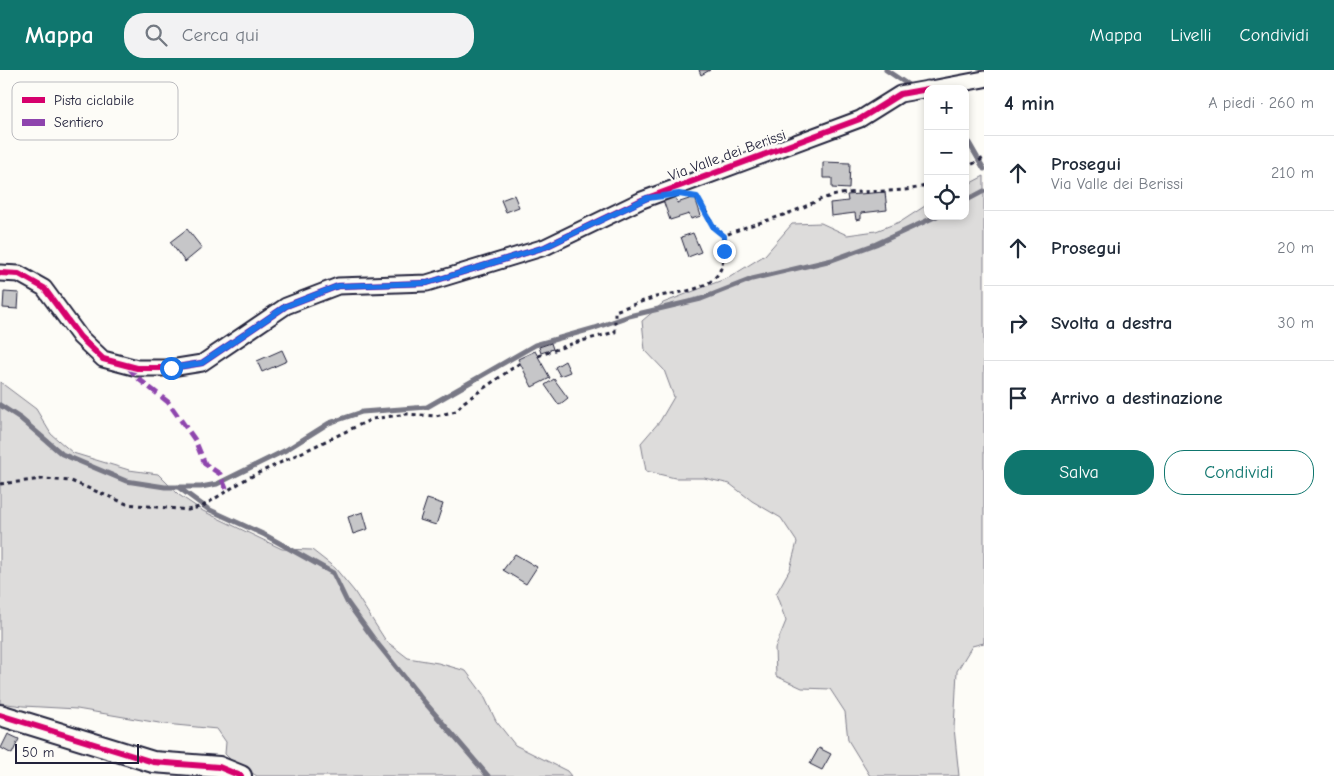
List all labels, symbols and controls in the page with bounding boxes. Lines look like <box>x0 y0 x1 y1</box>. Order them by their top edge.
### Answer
search box <box>124 13 474 58</box>
text: Mappa <box>25 21 94 49</box>
icon: search <box>142 21 170 49</box>
text: Cerca qui <box>182 24 259 46</box>
text: Mappa <box>1090 25 1142 46</box>
text: Livelli <box>1170 25 1212 46</box>
text: Condividi <box>1240 25 1309 46</box>
legend <box>12 82 178 140</box>
map controls <box>924 85 969 220</box>
button: + <box>924 85 969 130</box>
text: 4 min <box>1004 91 1055 115</box>
text: Pista ciclabile <box>54 92 134 109</box>
text: A piedi · 260 m <box>1208 94 1314 112</box>
text: Sentiero <box>54 114 103 131</box>
street label: Via Valle dei Berissi <box>666 125 788 185</box>
button: − <box>924 130 969 175</box>
text: Prosegui <box>1051 153 1121 175</box>
icon: ahead <box>1004 159 1032 187</box>
text: 210 m <box>1271 164 1314 182</box>
button: locate <box>924 175 969 220</box>
text: Via Valle dei Berissi <box>1051 175 1183 193</box>
icon: ahead <box>1004 234 1032 262</box>
text: Prosegui <box>1051 237 1121 259</box>
text: 20 m <box>1277 239 1314 257</box>
route end <box>713 240 736 263</box>
icon: right <box>1004 309 1032 337</box>
text: Svolta a destra <box>1051 312 1172 334</box>
text: 30 m <box>1278 314 1314 332</box>
route start <box>160 357 183 380</box>
icon: arrive <box>1004 384 1032 412</box>
text: Arrivo a destinazione <box>1051 387 1223 409</box>
button: Salva <box>1004 450 1154 495</box>
button: Condividi <box>1164 450 1314 495</box>
scale bar <box>15 741 139 764</box>
text: 50 m <box>22 744 54 761</box>

